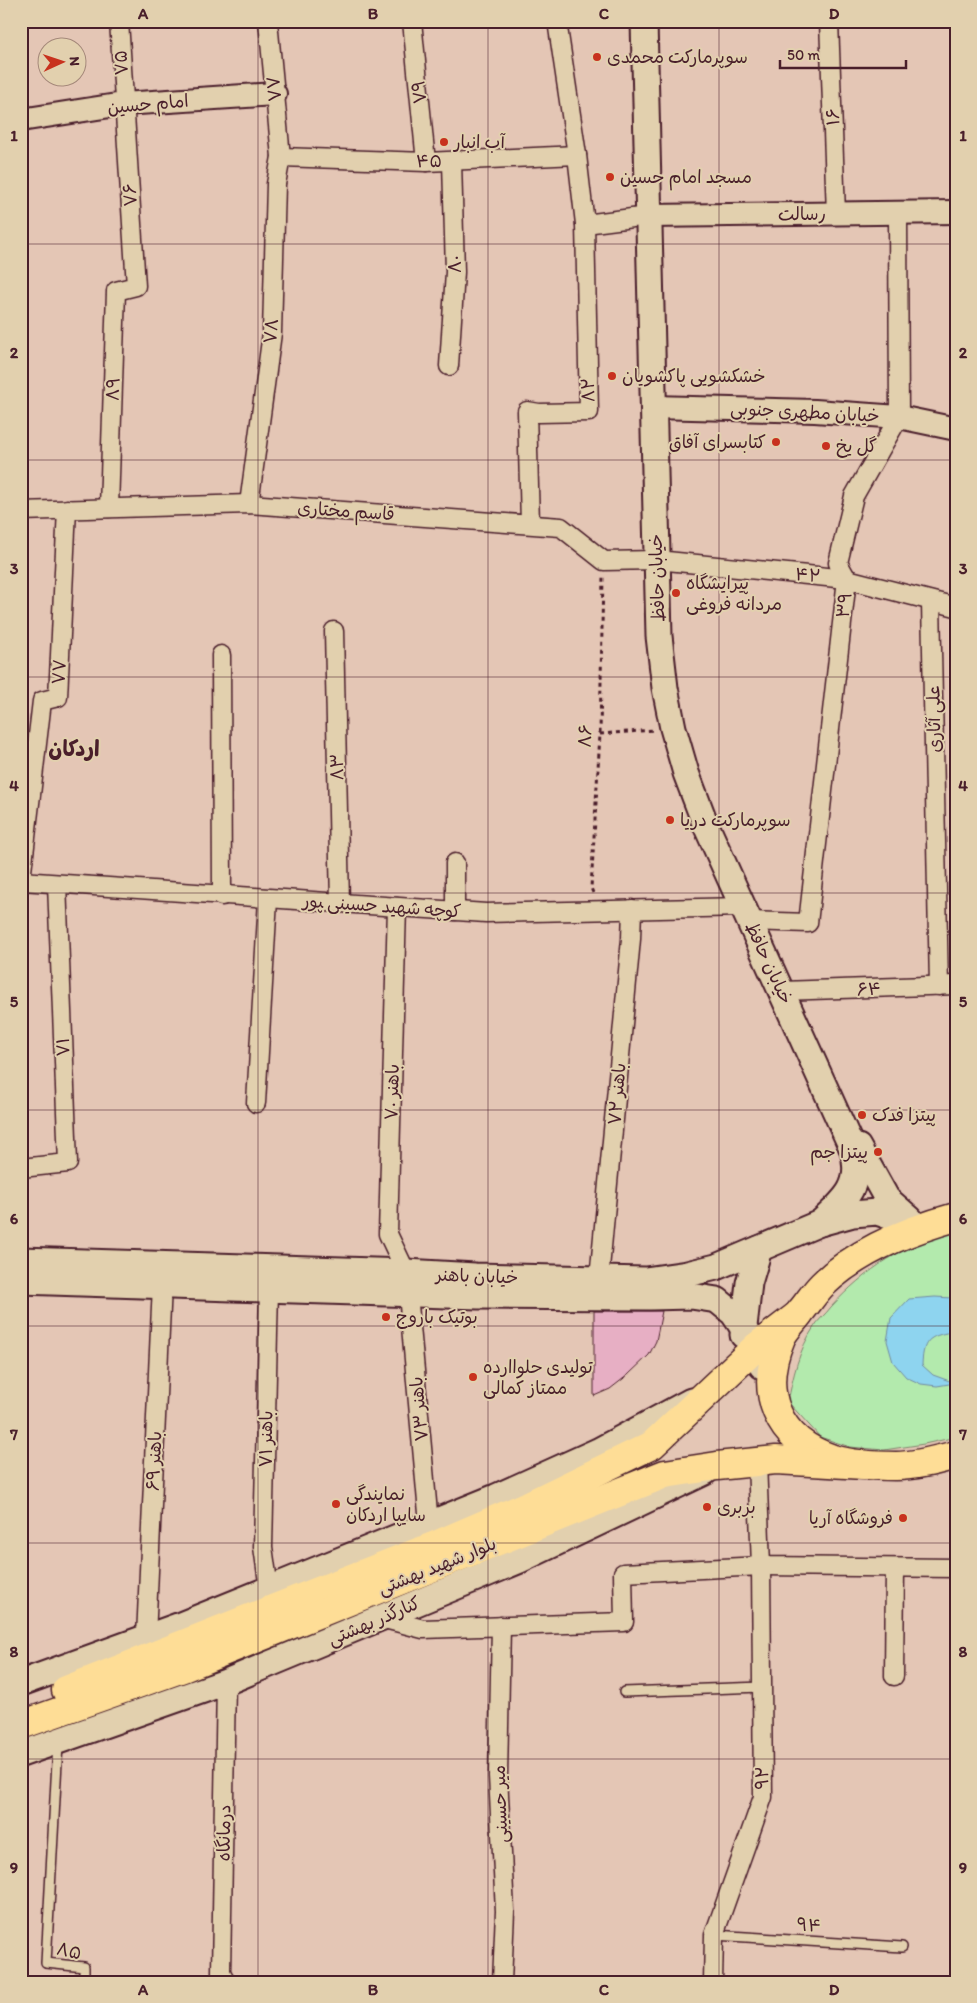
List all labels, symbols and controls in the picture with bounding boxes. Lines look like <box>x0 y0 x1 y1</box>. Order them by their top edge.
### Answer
text: A <box>137 4 149 23</box>
text: B <box>368 4 379 23</box>
text: C <box>599 4 610 23</box>
text: D <box>829 4 840 23</box>
north arrow <box>38 38 88 88</box>
scale bar <box>780 38 906 70</box>
place label: سوپرمارکت محمدی <box>607 46 748 69</box>
text: 50 m <box>787 46 820 64</box>
street label: ۷۵ <box>109 50 133 76</box>
marker: سوپرمارکت محمدی <box>591 51 603 63</box>
text: N <box>66 56 83 67</box>
street label: ۷۷ <box>262 75 286 103</box>
street label: ۷۹ <box>407 79 431 105</box>
street label: امام حسین <box>106 89 190 122</box>
street label: ۱۶ <box>822 108 844 126</box>
text: 1 <box>10 126 18 145</box>
text: 1 <box>959 126 967 145</box>
place label: آب انبار <box>452 131 506 153</box>
marker: آب انبار <box>438 136 450 148</box>
street label: ۴۵ <box>416 150 442 172</box>
place label: مسجد امام حسین <box>620 166 752 191</box>
marker: مسجد امام حسین <box>604 171 616 183</box>
street label: ۷۶ <box>118 182 142 208</box>
street label: رسالت <box>778 203 826 225</box>
street label: ۸۰ <box>444 255 466 273</box>
street label: ۷۸ <box>259 317 283 345</box>
text: 2 <box>10 343 19 362</box>
text: 2 <box>959 343 968 362</box>
place label: خشکشویی پاکشویان <box>622 365 765 388</box>
marker: خشکشویی پاکشویان <box>606 370 618 382</box>
street label: ۸۹ <box>102 377 124 401</box>
street label: ۸۲ <box>577 377 599 403</box>
street label: خیابان مطهری جنوبی <box>730 397 880 428</box>
place label: کتابسرای آفاق <box>669 431 766 453</box>
place label: گل یخ <box>836 435 877 458</box>
marker: کتابسرای آفاق <box>770 436 782 448</box>
marker: گل یخ <box>820 440 832 452</box>
street label: قاسم مختاری <box>296 497 395 528</box>
street label: خیابان حافظ <box>644 534 670 622</box>
text: 3 <box>10 559 19 578</box>
text: 3 <box>959 559 968 578</box>
street label: ۴۲ <box>794 563 822 587</box>
place label: پیرایشگاه مردانه فروغی <box>686 572 782 615</box>
marker: پیرایشگاه مردانه فروغی <box>670 587 682 599</box>
street label: ۳۹ <box>832 591 856 619</box>
street label: ۷۷ <box>47 659 71 685</box>
street label: علی آثاری <box>922 685 946 753</box>
street label: ۸۶ <box>573 724 597 748</box>
district label: اردکان <box>48 735 100 762</box>
street label: ۸۳ <box>326 753 348 781</box>
text: 4 <box>9 776 19 795</box>
text: 4 <box>958 776 968 795</box>
place label: سوپرمارکت دریا <box>680 809 791 832</box>
marker: سوپرمارکت دریا <box>664 814 676 826</box>
street label: کوچه شهید حسینی ‍پور <box>300 889 462 924</box>
street label: خیابان حافظ <box>740 918 798 1008</box>
street label: ۶۴ <box>856 978 882 1000</box>
text: 5 <box>10 992 19 1011</box>
text: 5 <box>959 992 968 1011</box>
street label: ۷۱ <box>52 1037 74 1057</box>
street label: باهنر ۷۲ <box>603 1062 631 1126</box>
street label: باهنر ۷۰ <box>380 1063 404 1121</box>
place label: پیتزا فدک <box>872 1104 936 1127</box>
marker: پیتزا فدک <box>856 1109 868 1121</box>
place label: پیتزا جم <box>810 1141 868 1166</box>
marker: پیتزا جم <box>872 1146 884 1158</box>
text: 6 <box>10 1209 19 1228</box>
text: 6 <box>959 1209 968 1228</box>
street label: خیابان باهنر <box>433 1263 519 1288</box>
place label: بوتیک باروج <box>396 1306 478 1329</box>
marker: بوتیک باروج <box>380 1311 392 1323</box>
place label: تولیدی حلواارده ممتاز کمالی <box>483 1356 594 1399</box>
marker: تولیدی حلواارده ممتاز کمالی <box>467 1371 479 1383</box>
street label: باهنر ۷۳ <box>405 1376 433 1442</box>
street label: باهنر ۷۱ <box>255 1410 277 1468</box>
text: 7 <box>9 1425 18 1444</box>
text: 7 <box>958 1425 967 1444</box>
street label: باهنر ۶۹ <box>141 1430 167 1492</box>
place label: نمایندگی سایپا اردکان <box>346 1483 426 1527</box>
place label: بربری <box>717 1496 756 1518</box>
marker: نمایندگی سایپا اردکان <box>330 1498 342 1510</box>
marker: بربری <box>701 1501 713 1513</box>
place label: فروشگاه آریا <box>809 1507 893 1529</box>
marker: فروشگاه آریا <box>897 1512 909 1524</box>
street label: بلوار شهید بهشتی <box>375 1532 499 1600</box>
street label: کنارگذر بهشتی <box>324 1592 424 1650</box>
text: 8 <box>10 1642 19 1661</box>
text: 8 <box>959 1642 968 1661</box>
street label: میر حسینی <box>488 1765 512 1843</box>
street label: ۹۲ <box>751 1766 773 1790</box>
street label: درمانگاه <box>213 1804 235 1862</box>
text: 9 <box>10 1858 18 1877</box>
text: 9 <box>959 1858 967 1877</box>
street label: ۹۴ <box>796 1913 822 1937</box>
street label: ۸۵ <box>54 1937 84 1965</box>
text: A <box>137 1980 149 1999</box>
text: B <box>368 1980 379 1999</box>
text: C <box>599 1980 610 1999</box>
text: D <box>829 1980 840 1999</box>

